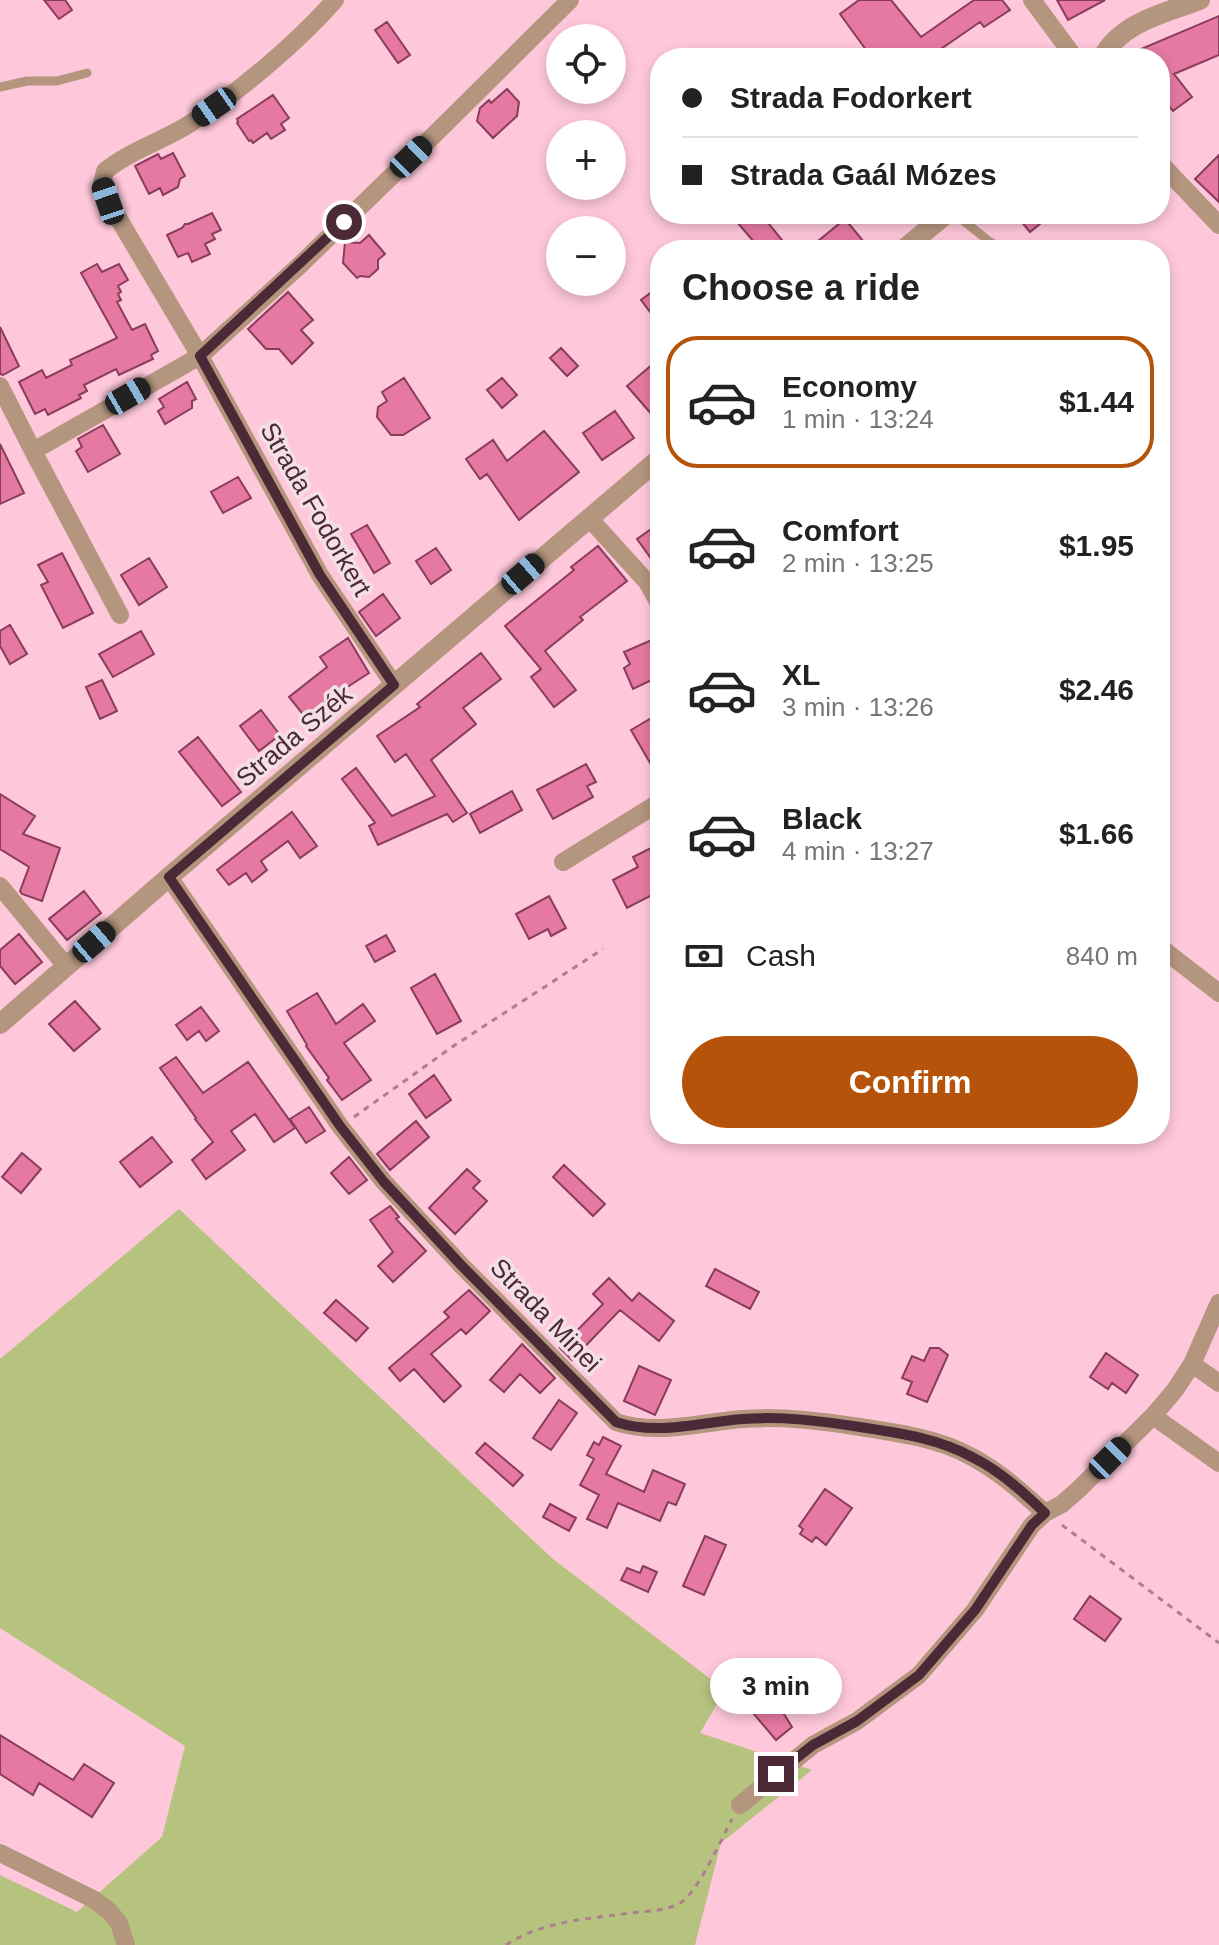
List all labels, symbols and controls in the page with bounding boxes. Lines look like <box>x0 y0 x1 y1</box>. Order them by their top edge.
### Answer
map controls <box>546 24 626 296</box>
button: locate <box>546 24 626 104</box>
text: Strada Fodorkert <box>730 81 972 114</box>
car <box>187 83 241 131</box>
button: + <box>546 120 626 200</box>
car <box>385 132 437 182</box>
text: Strada Gaál Mózes <box>730 158 997 191</box>
car <box>89 174 127 228</box>
route start <box>326 204 362 240</box>
button: − <box>546 216 626 296</box>
text: Choose a ride <box>682 267 920 308</box>
icon: car <box>686 366 758 438</box>
text: Economy <box>782 370 917 403</box>
car <box>101 374 155 418</box>
text: $1.44 <box>1059 385 1134 418</box>
text: 1 min · 13:24 <box>782 404 934 434</box>
street label: Strada Fodorkert <box>254 417 378 602</box>
icon: car <box>686 510 758 582</box>
text: Comfort <box>782 514 899 547</box>
text: $1.95 <box>1059 529 1134 562</box>
text: 2 min · 13:25 <box>782 548 934 578</box>
car <box>497 549 549 599</box>
icon: car <box>686 654 758 726</box>
text: XL <box>782 658 820 691</box>
text: $2.46 <box>1059 673 1134 706</box>
street label: Strada Szék <box>230 678 359 793</box>
text: 3 min · 13:26 <box>782 692 934 722</box>
icon: car <box>686 798 758 870</box>
text: Black <box>782 802 862 835</box>
text: $1.66 <box>1059 817 1134 850</box>
text: 4 min · 13:27 <box>782 836 934 866</box>
car <box>68 917 120 967</box>
icon: cash <box>682 934 726 978</box>
text: Cash <box>746 939 816 972</box>
text: 840 m <box>1066 941 1138 971</box>
button: Confirm <box>682 1036 1138 1128</box>
street label: Strada Minei <box>485 1252 607 1378</box>
car <box>1085 1433 1135 1483</box>
callout: 3 min <box>710 1658 842 1714</box>
text: 3 min <box>742 1671 810 1701</box>
route end <box>758 1756 794 1792</box>

